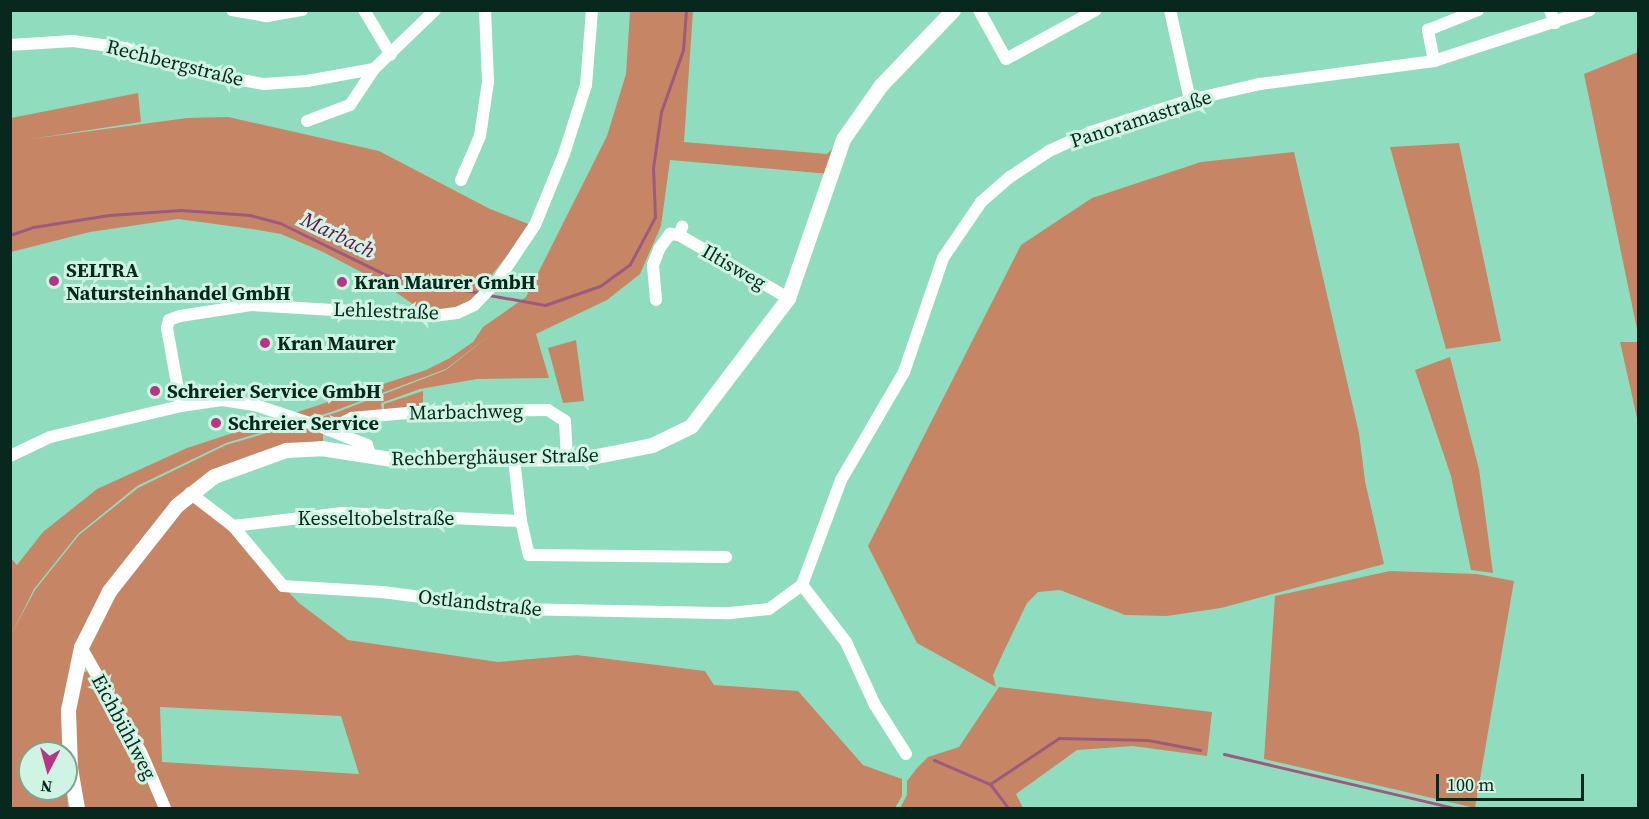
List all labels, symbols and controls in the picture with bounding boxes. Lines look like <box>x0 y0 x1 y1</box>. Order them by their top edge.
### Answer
street label: Rechbergstraße <box>104 34 246 92</box>
street label: Panoramastraße <box>1067 85 1215 153</box>
water label: Marbach <box>297 206 379 264</box>
street label: Iltisweg <box>698 239 770 295</box>
place label: SELTRA Natursteinhandel GmbH <box>66 258 290 305</box>
place label: Kran Maurer GmbH <box>354 270 536 294</box>
marker: SELTRA Natursteinhandel GmbH <box>47 274 61 288</box>
marker: Kran Maurer GmbH <box>335 275 349 289</box>
street label: Lehlestraße <box>333 297 439 325</box>
place label: Kran Maurer <box>277 331 396 355</box>
marker: Kran Maurer <box>258 336 272 350</box>
place label: Schreier Service GmbH <box>167 379 381 403</box>
marker: Schreier Service GmbH <box>148 384 162 398</box>
street label: Marbachweg <box>409 399 523 425</box>
place label: Schreier Service <box>228 411 379 435</box>
marker: Schreier Service <box>209 416 223 430</box>
street label: Rechberghäuser Straße <box>391 443 599 471</box>
street label: Kesseltobelstraße <box>298 506 454 530</box>
street label: Ostlandstraße <box>417 585 543 621</box>
street label: Eichbühlweg <box>86 670 162 784</box>
north arrow <box>18 741 78 801</box>
scale bar <box>1439 762 1588 800</box>
text: 100 m <box>1447 772 1494 797</box>
text: N <box>39 775 53 798</box>

